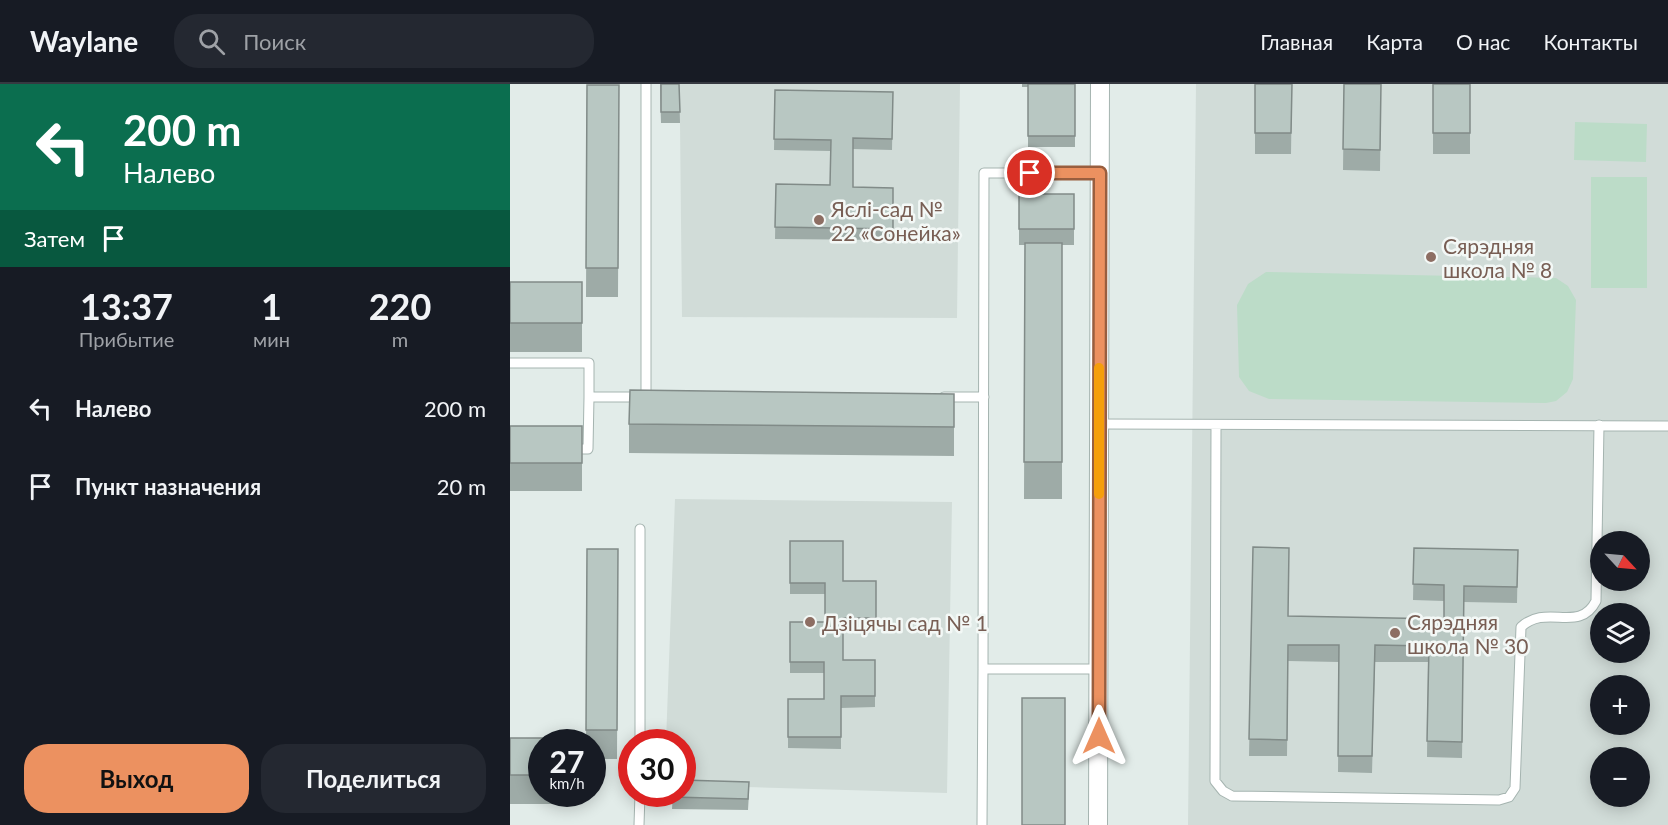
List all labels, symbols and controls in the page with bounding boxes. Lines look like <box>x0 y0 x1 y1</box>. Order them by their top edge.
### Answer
search box <box>174 14 594 68</box>
text: Waylane <box>30 24 138 58</box>
icon: search <box>195 25 228 58</box>
text: Поиск <box>243 28 306 55</box>
text: Главная <box>1260 29 1333 54</box>
text: Карта <box>1366 29 1423 54</box>
text: О нас <box>1456 29 1510 54</box>
text: Контакты <box>1543 29 1638 54</box>
text: 200 m <box>123 105 241 155</box>
icon: left <box>24 108 102 186</box>
pin <box>1004 147 1055 198</box>
text: Налево <box>123 156 215 189</box>
icon: arrive <box>1013 156 1046 189</box>
place label: Яслі-сад № 22 «Сонейка» <box>830 196 961 245</box>
marker: Яслі-сад № 22 «Сонейка» <box>812 213 826 227</box>
icon: arrive <box>97 222 130 255</box>
text: Затем <box>24 225 85 252</box>
place label: Сярэдняя школа № 8 <box>1443 233 1552 282</box>
marker: Сярэдняя школа № 8 <box>1424 250 1438 264</box>
text: 13:37 <box>80 284 173 328</box>
text: 1 <box>261 284 282 328</box>
text: 220 <box>369 284 431 328</box>
text: Прибытие <box>79 327 174 351</box>
text: мин <box>253 327 290 351</box>
text: m <box>392 327 408 351</box>
icon: left <box>24 392 57 425</box>
text: Налево <box>75 395 151 422</box>
text: 200 m <box>424 395 486 422</box>
icon: arrive <box>24 470 57 503</box>
text: Пункт назначения <box>75 473 261 500</box>
text: 20 m <box>437 473 486 500</box>
north arrow <box>1590 531 1650 591</box>
map controls <box>1590 531 1650 807</box>
button: layers <box>1590 603 1650 663</box>
place label: Сярэдняя школа № 30 <box>1407 609 1528 658</box>
place label: Дзіцячы сад № 1 <box>822 610 988 635</box>
marker: Дзіцячы сад № 1 <box>803 615 817 629</box>
marker: Сярэдняя школа № 30 <box>1388 626 1402 640</box>
button: + <box>1590 675 1650 735</box>
position arrow <box>1067 704 1131 768</box>
speed limit sign: 30 <box>618 729 696 807</box>
text: 27 <box>550 743 584 779</box>
button: Выход <box>24 744 249 813</box>
button: Поделиться <box>261 744 486 813</box>
button: − <box>1590 747 1650 807</box>
text: km/h <box>549 774 585 792</box>

